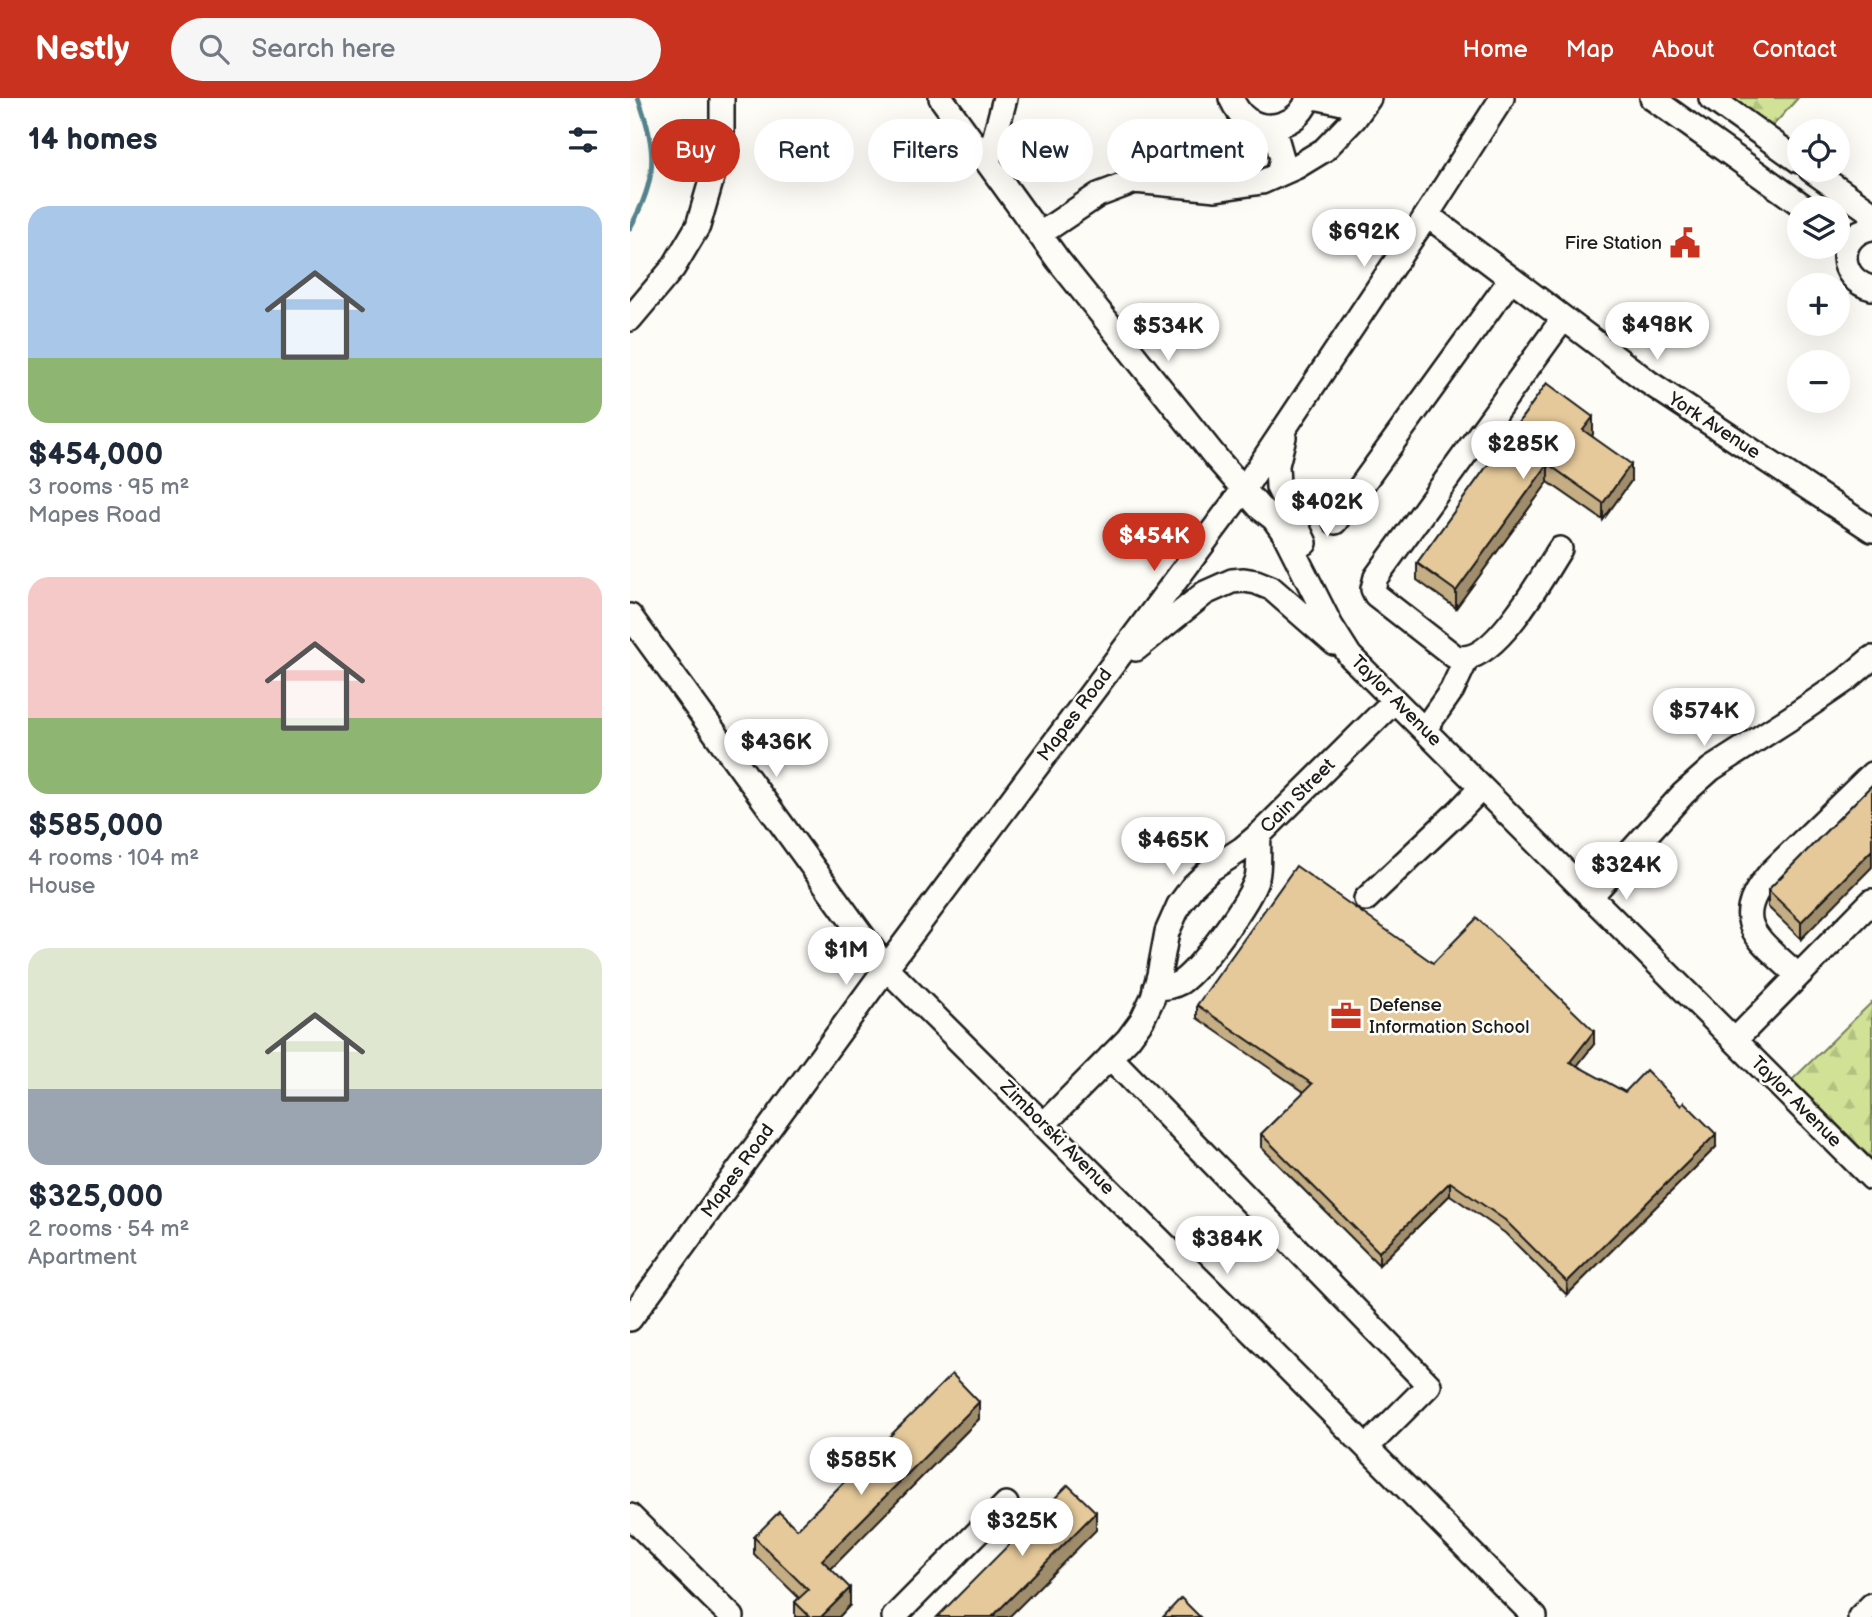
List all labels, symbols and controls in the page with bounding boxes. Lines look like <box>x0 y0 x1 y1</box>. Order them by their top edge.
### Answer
search box <box>171 18 661 81</box>
text: Nestly <box>35 29 129 69</box>
icon: search <box>195 30 233 68</box>
text: Search here <box>251 34 395 65</box>
text: Home <box>1463 35 1528 64</box>
text: Map <box>1566 35 1614 64</box>
text: About <box>1652 35 1714 64</box>
text: Contact <box>1752 35 1837 64</box>
chip: Buy <box>651 119 740 182</box>
chip: Rent <box>754 119 854 182</box>
chip: Filters <box>868 119 983 182</box>
chip: New <box>997 119 1093 182</box>
chip: Apartment <box>1107 119 1268 182</box>
map controls <box>1787 119 1850 413</box>
button: locate <box>1787 119 1850 182</box>
icon: filters <box>564 121 602 159</box>
text: 14 homes <box>28 122 157 158</box>
button: layers <box>1787 196 1850 259</box>
pin: $692K <box>1315 209 1413 269</box>
text: $692K <box>1328 218 1400 246</box>
public building icon: Fire Station <box>1668 226 1702 260</box>
place label: Fire Station <box>1564 232 1662 255</box>
icon: home <box>252 252 378 378</box>
button: + <box>1787 273 1850 336</box>
pin: $498K <box>1608 302 1706 362</box>
pin: $534K <box>1119 303 1217 363</box>
text: $498K <box>1621 311 1693 339</box>
text: $534K <box>1132 312 1204 340</box>
button: − <box>1787 350 1850 413</box>
street label: York Avenue <box>1663 387 1764 464</box>
pin: $285K <box>1474 422 1572 481</box>
text: $285K <box>1487 430 1559 458</box>
text: $454,000 <box>28 437 163 473</box>
text: 3 rooms · 95 m² <box>28 473 189 501</box>
pin: $402K <box>1278 480 1376 539</box>
text: $402K <box>1291 488 1363 516</box>
text: Mapes Road <box>28 501 161 529</box>
pin: $454K <box>1105 514 1203 573</box>
text: $454K <box>1118 522 1190 550</box>
icon: home <box>252 623 378 749</box>
street label: Taylor Avenue <box>1346 651 1446 751</box>
street label: Mapes Road <box>1033 664 1117 766</box>
pin: $574K <box>1655 688 1753 748</box>
text: $574K <box>1669 697 1739 725</box>
pin: $436K <box>727 720 825 779</box>
text: $436K <box>740 728 812 756</box>
street label: Cain Street <box>1256 754 1340 838</box>
text: $585,000 <box>28 808 163 844</box>
pin: $465K <box>1124 818 1222 877</box>
text: $465K <box>1137 826 1209 854</box>
pin: $324K <box>1577 842 1675 902</box>
text: 4 rooms · 104 m² <box>28 844 199 872</box>
text: $324K <box>1591 851 1661 879</box>
text: House <box>28 872 95 900</box>
pin: $1M <box>812 928 880 987</box>
text: $1M <box>824 936 868 964</box>
icon: home <box>252 994 378 1120</box>
place label: Defense Information School <box>1369 994 1530 1039</box>
office icon: Defense Information School <box>1329 999 1363 1033</box>
street label: Taylor Avenue <box>1746 1052 1846 1152</box>
street label: Zimborski Avenue <box>994 1075 1119 1200</box>
street label: Mapes Road <box>696 1120 780 1222</box>
text: $325,000 <box>28 1179 163 1215</box>
text: 2 rooms · 54 m² <box>28 1215 190 1243</box>
pin: $384K <box>1178 1216 1276 1276</box>
text: $384K <box>1191 1225 1263 1253</box>
text: Apartment <box>28 1243 137 1271</box>
pin: $585K <box>812 1438 910 1497</box>
text: $585K <box>825 1446 897 1474</box>
pin: $325K <box>973 1498 1071 1558</box>
text: $325K <box>986 1507 1058 1535</box>

